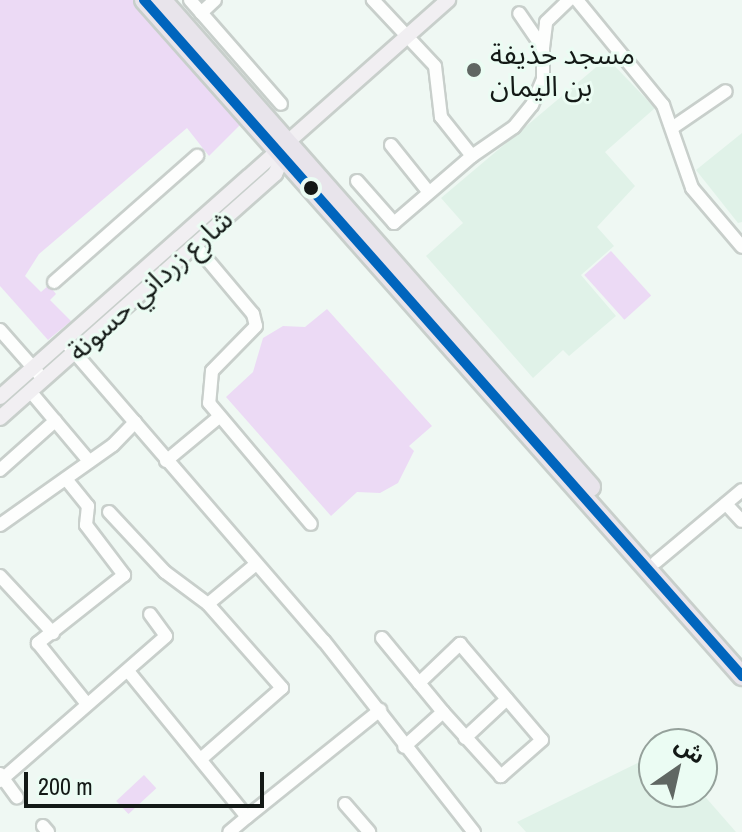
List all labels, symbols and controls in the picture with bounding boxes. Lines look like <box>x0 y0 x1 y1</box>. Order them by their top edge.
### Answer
place label: مسجد حذيفة بن اليمان <box>490 37 635 103</box>
marker: مسجد حذيفة بن اليمان <box>465 61 483 79</box>
unlabelled marker <box>303 180 319 196</box>
street label: شارع زرداني حسونة <box>61 202 239 368</box>
north arrow <box>638 728 718 808</box>
text: ش <box>669 729 711 771</box>
scale bar <box>28 756 268 806</box>
text: 200 m <box>38 770 93 802</box>

